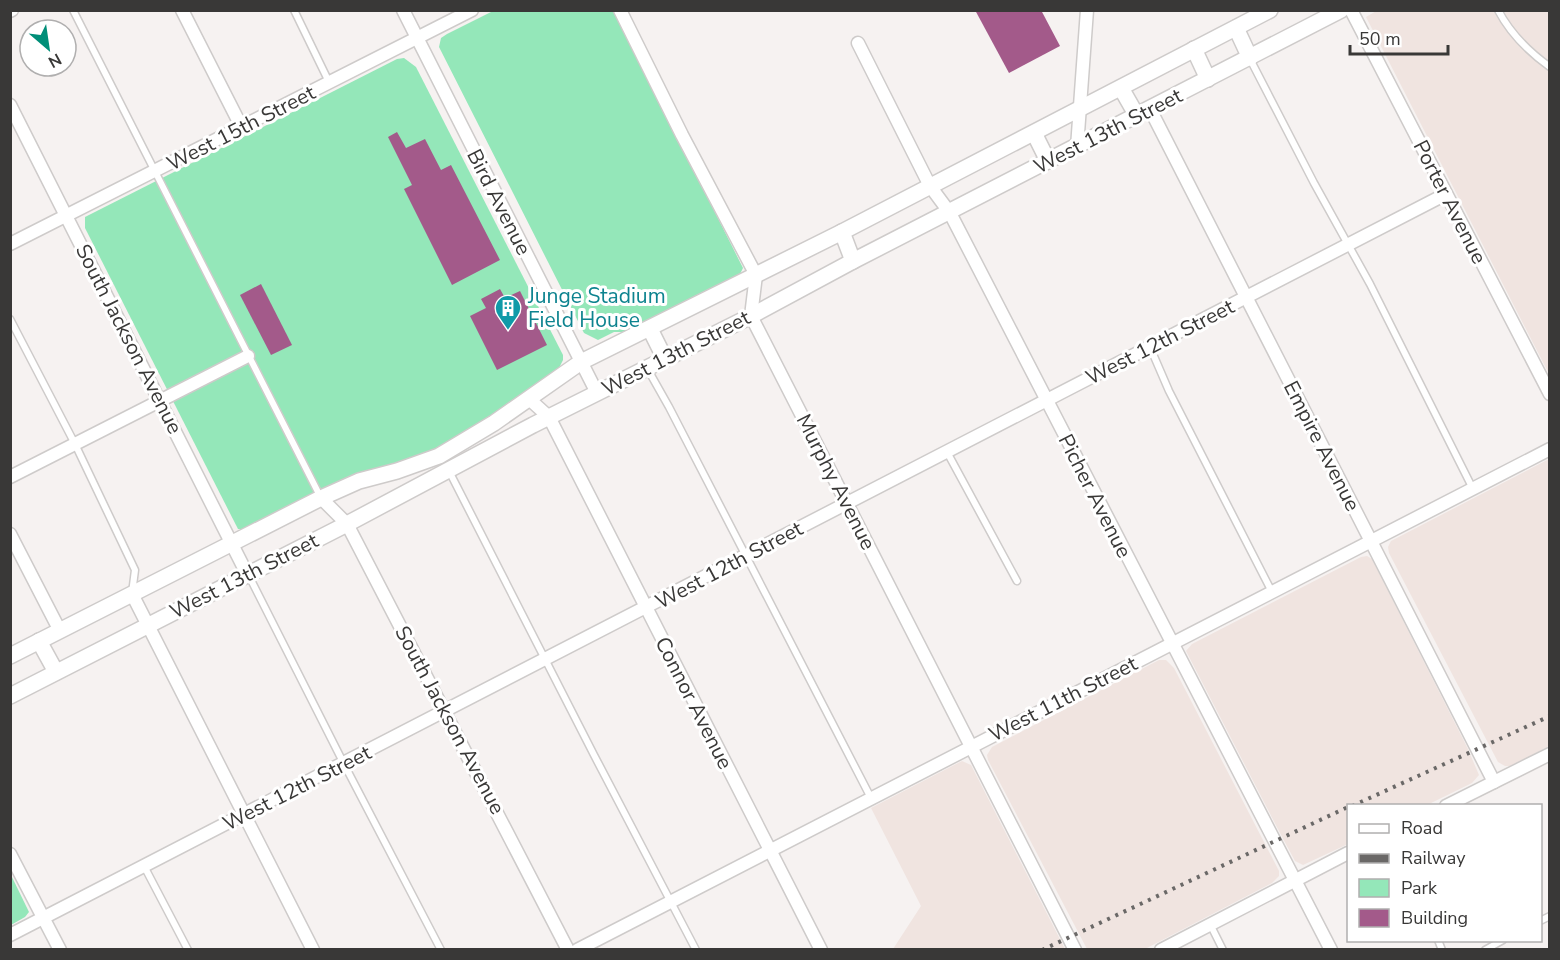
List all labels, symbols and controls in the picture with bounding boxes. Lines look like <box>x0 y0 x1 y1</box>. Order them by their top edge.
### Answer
north arrow <box>18 18 78 78</box>
scale bar <box>1350 18 1448 56</box>
text: 50 m <box>1359 27 1401 51</box>
text: N <box>44 48 65 73</box>
street label: West 15th Street <box>162 78 321 177</box>
street label: West 13th Street <box>1029 81 1188 180</box>
street label: Porter Avenue <box>1407 135 1493 269</box>
street label: Bird Avenue <box>460 144 538 260</box>
street label: South Jackson Avenue <box>69 239 189 439</box>
place label: Junge Stadium Field House <box>527 282 666 334</box>
street label: West 12th Street <box>1081 292 1240 391</box>
building icon: Junge Stadium Field House <box>493 293 523 331</box>
street label: West 13th Street <box>597 303 756 402</box>
street label: Empire Avenue <box>1277 376 1367 516</box>
street label: Murphy Avenue <box>790 409 882 555</box>
street label: Picher Avenue <box>1052 429 1138 563</box>
street label: West 12th Street <box>650 514 808 616</box>
street label: West 13th Street <box>165 526 324 625</box>
street label: South Jackson Avenue <box>388 621 512 819</box>
street label: Connor Avenue <box>649 632 739 774</box>
street label: West 11th Street <box>984 649 1143 748</box>
street label: West 12th Street <box>218 738 377 837</box>
legend <box>1347 804 1542 942</box>
text: Road <box>1401 816 1443 840</box>
text: Railway <box>1401 846 1466 870</box>
text: Park <box>1401 876 1438 900</box>
text: Building <box>1401 906 1468 930</box>

